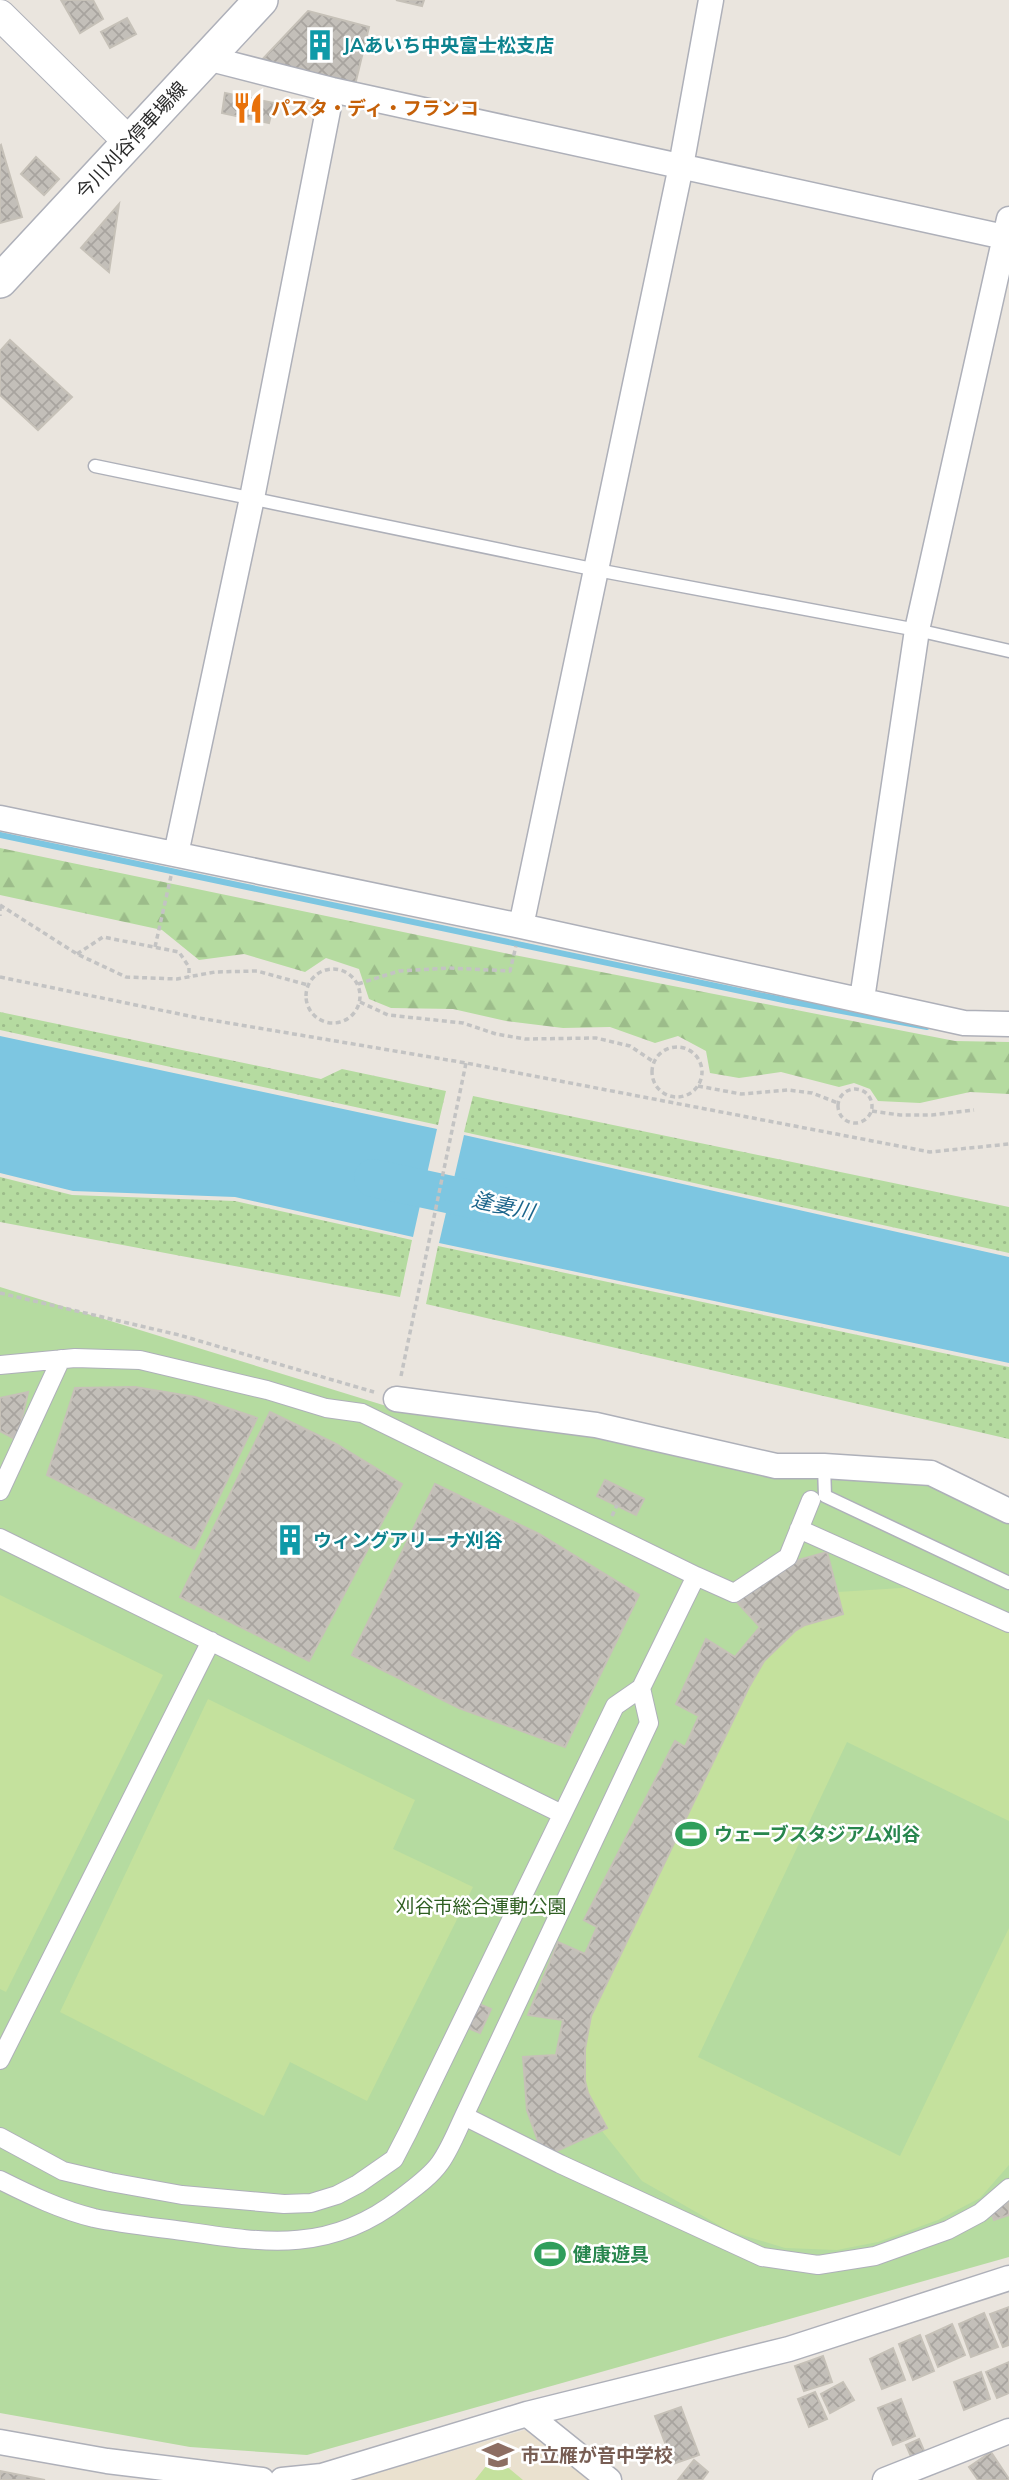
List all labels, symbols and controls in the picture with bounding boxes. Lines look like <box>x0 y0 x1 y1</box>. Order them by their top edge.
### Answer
building icon: JAあいち中央富士松支店 <box>303 28 337 62</box>
place label: JAあいち中央富士松支店 <box>343 33 554 57</box>
street label: 今川刈谷停車場線 <box>70 76 192 204</box>
restaurant icon: パスタ・ディ・フランコ <box>231 91 265 125</box>
place label: パスタ・ディ・フランコ <box>271 96 479 120</box>
water label: 逢妻川 <box>470 1186 539 1225</box>
building icon: ウィングアリーナ刈谷 <box>273 1523 307 1557</box>
place label: ウィングアリーナ刈谷 <box>313 1528 503 1552</box>
sports icon: ウェーブスタジアム刈谷 <box>674 1817 708 1851</box>
place label: ウェーブスタジアム刈谷 <box>714 1822 921 1846</box>
park label: 刈谷市総合運動公園 <box>395 1894 567 1918</box>
sports icon: 健康遊具 <box>533 2237 567 2271</box>
place label: 健康遊具 <box>572 2242 649 2266</box>
school or university icon: 市立雁が音中学校 <box>481 2438 515 2472</box>
place label: 市立雁が音中学校 <box>521 2443 673 2467</box>

